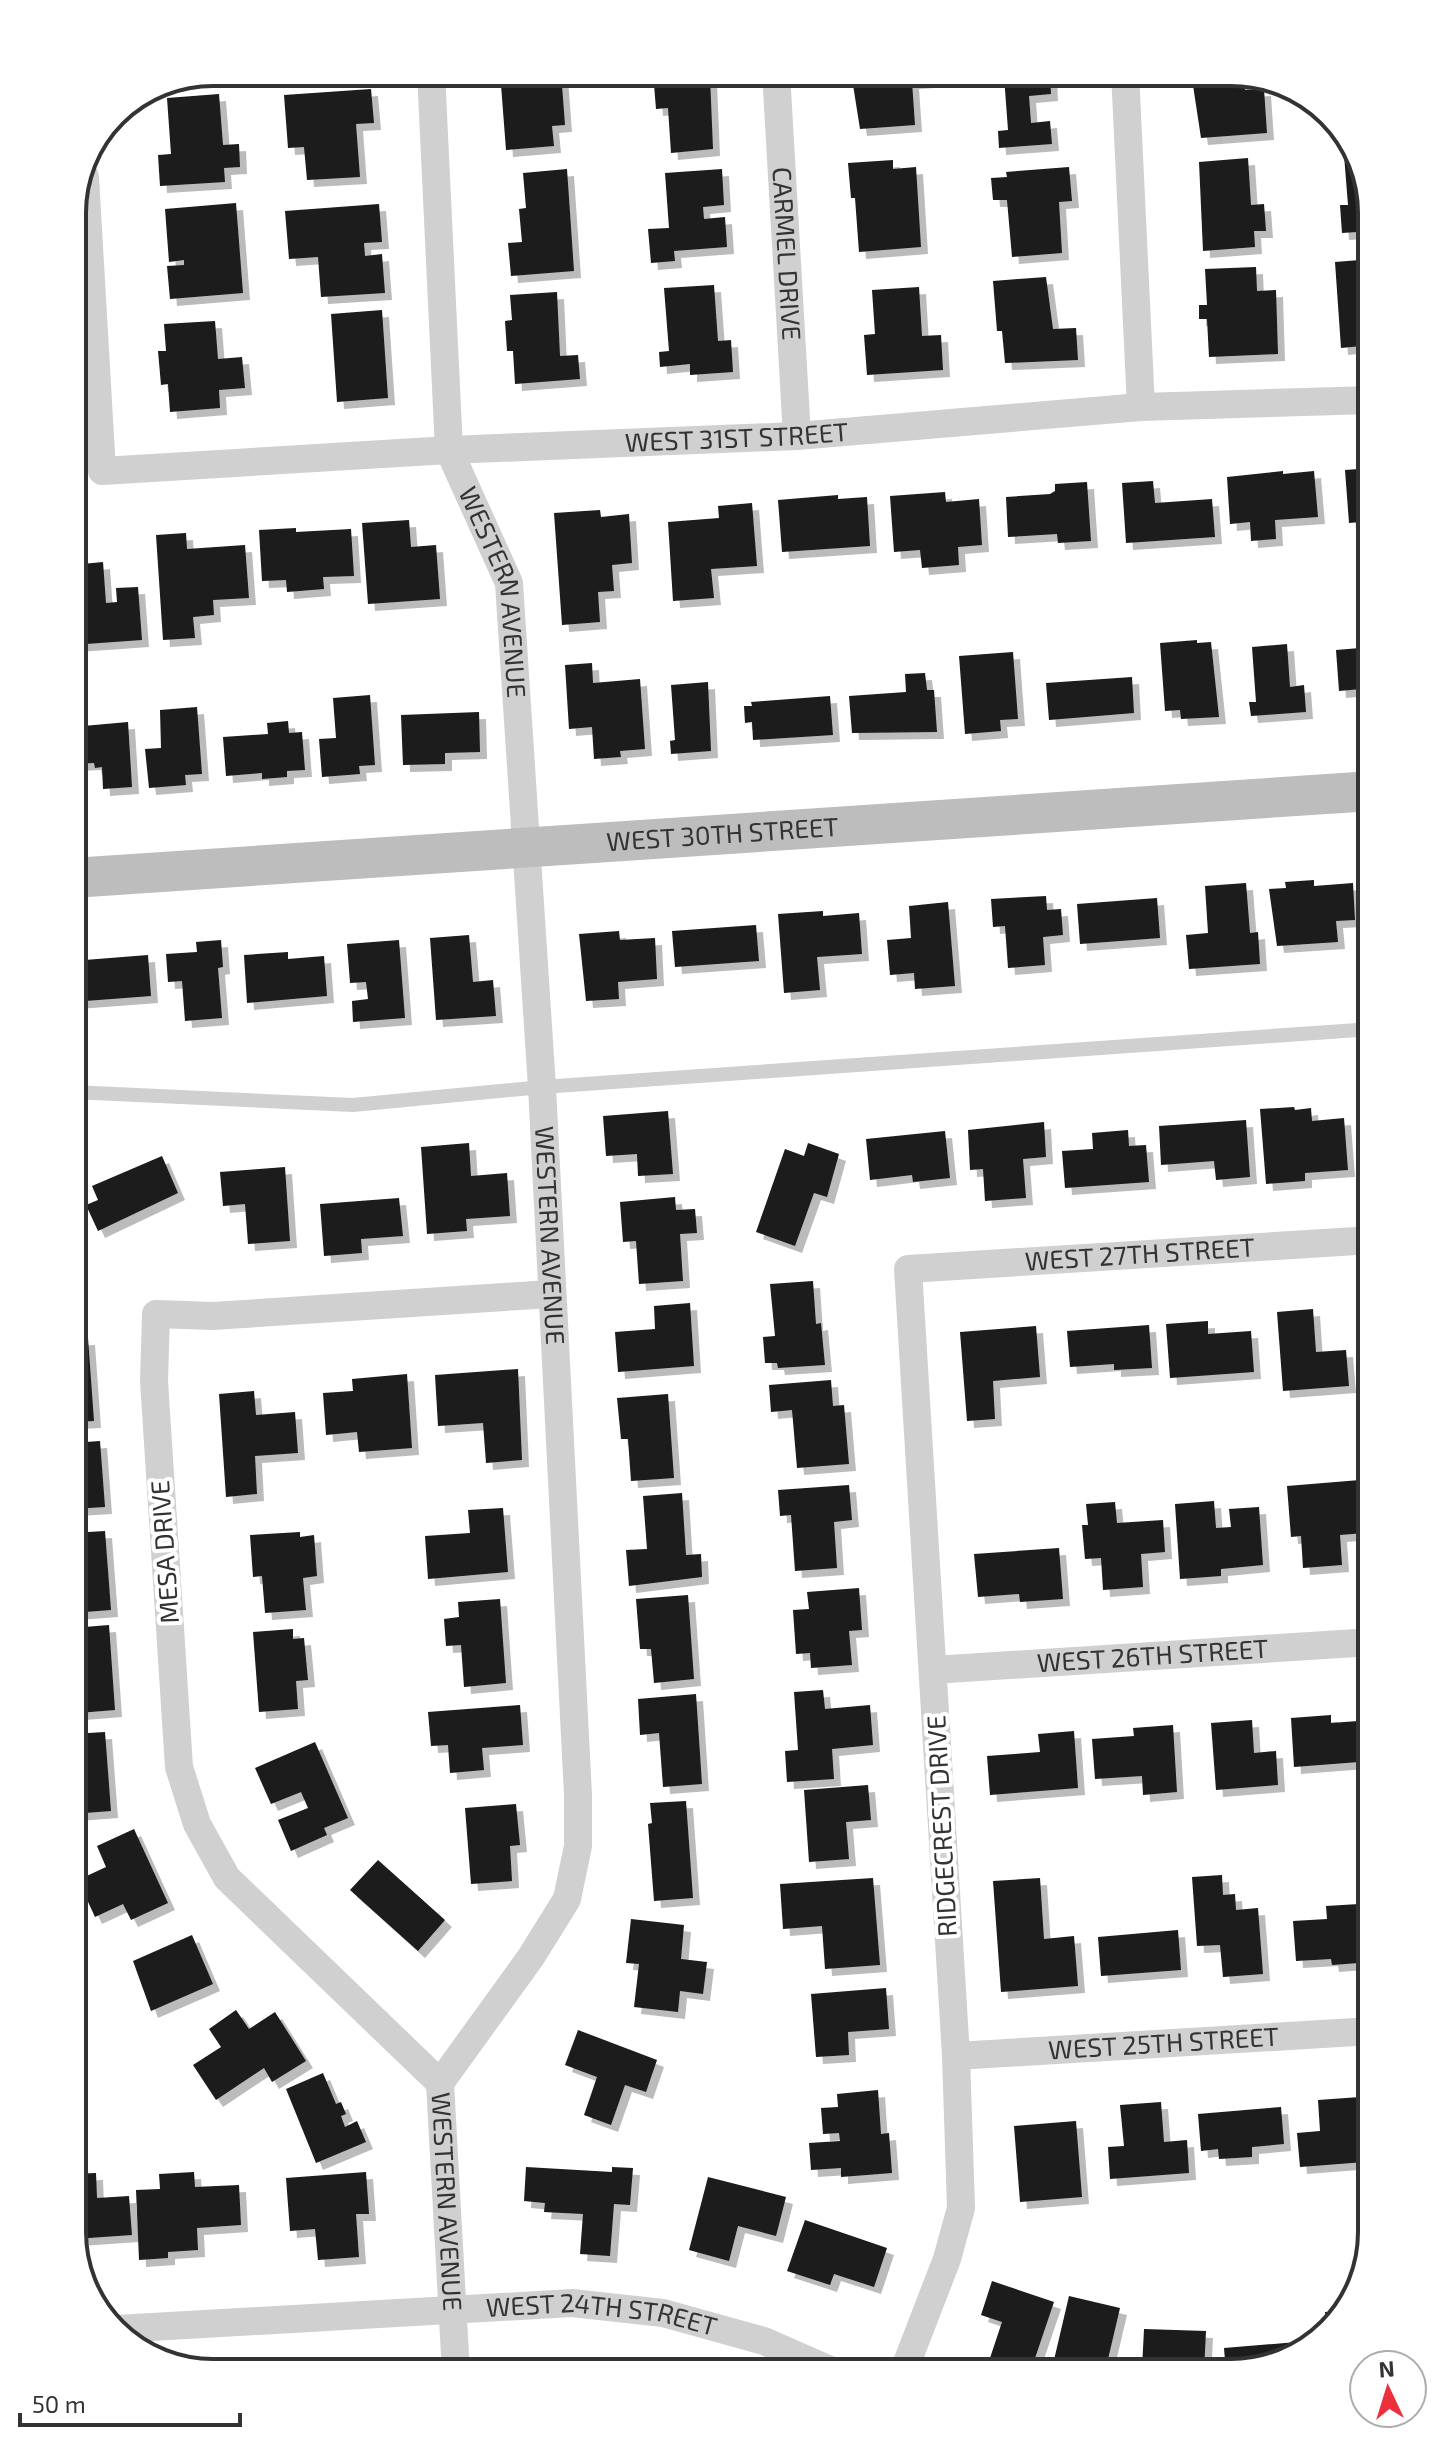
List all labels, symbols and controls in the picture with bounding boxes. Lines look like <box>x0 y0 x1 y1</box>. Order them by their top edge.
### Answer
street label: CARMEL DRIVE <box>768 166 808 341</box>
street label: WEST 31ST STREET <box>624 415 850 457</box>
street label: WESTERN AVENUE <box>454 481 533 699</box>
street label: WEST 30TH STREET <box>605 810 840 856</box>
street label: WESTERN AVENUE <box>530 1125 572 1345</box>
street label: WEST 27TH STREET <box>1024 1230 1256 1276</box>
street label: MESA DRIVE <box>143 1479 184 1625</box>
street label: WEST 26TH STREET <box>1036 1632 1269 1677</box>
street label: RIDGECREST DRIVE <box>919 1715 962 1938</box>
street label: WEST 25TH STREET <box>1047 2020 1280 2064</box>
street label: WESTERN AVENUE <box>427 2091 470 2312</box>
street label: WEST 24TH STREET <box>485 2286 721 2341</box>
north arrow <box>1348 2349 1428 2429</box>
text: N <box>1378 2355 1395 2382</box>
scale bar <box>20 2377 240 2427</box>
text: 50 m <box>32 2389 86 2418</box>

